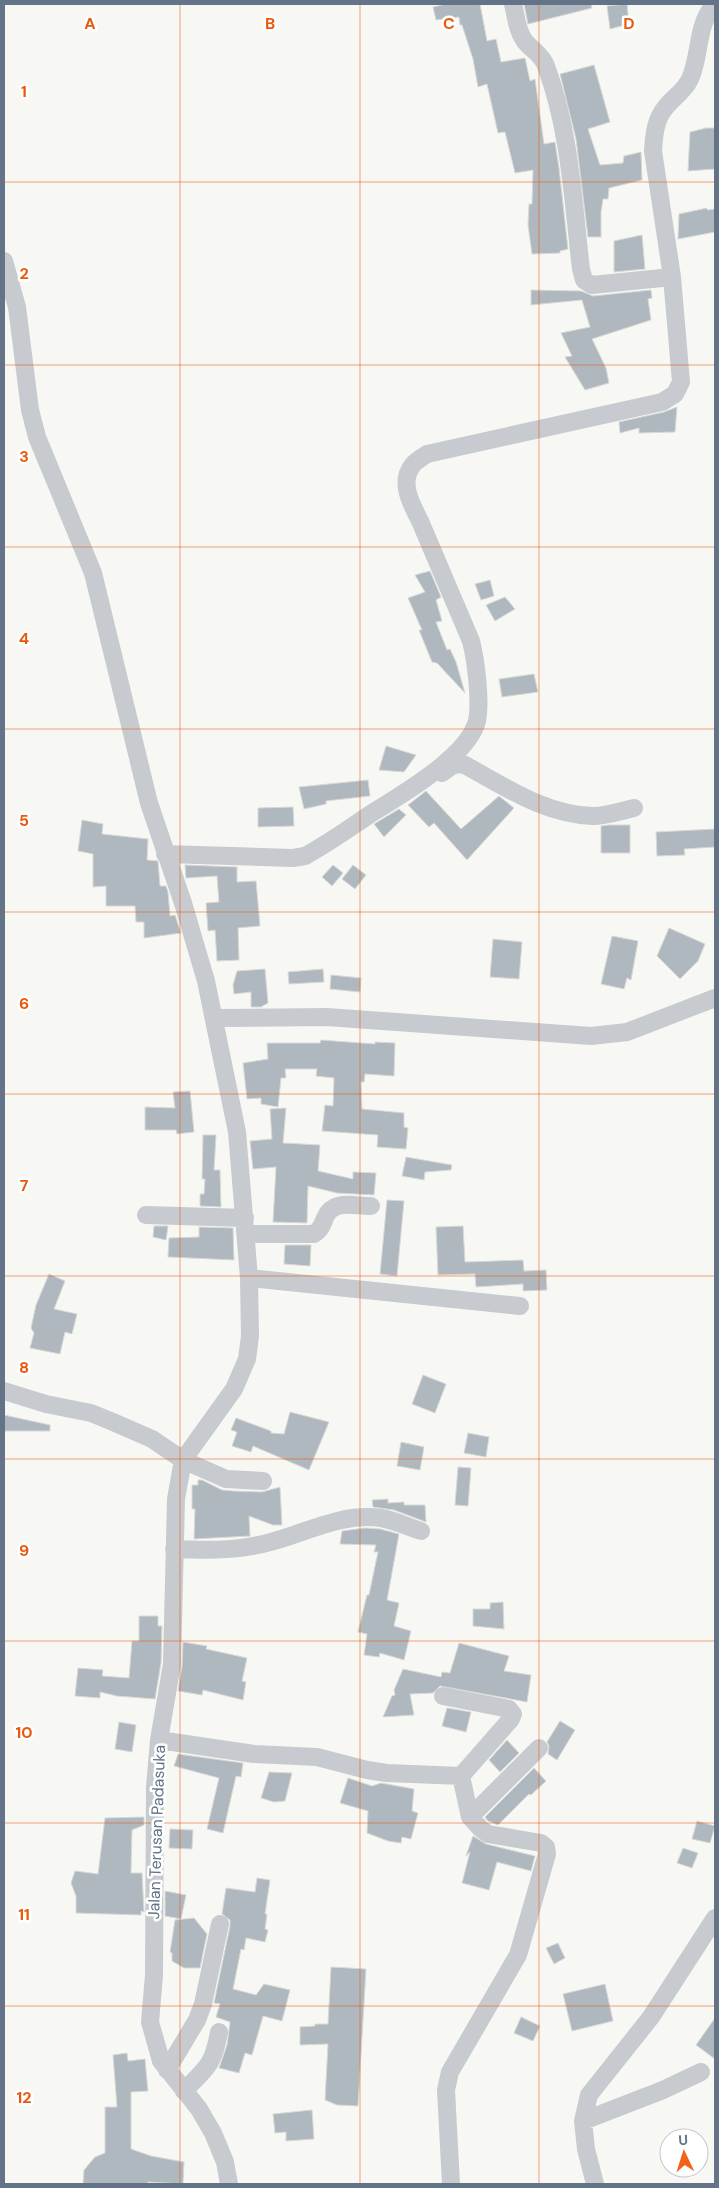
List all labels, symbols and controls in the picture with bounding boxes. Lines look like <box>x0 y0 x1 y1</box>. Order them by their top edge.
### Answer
text: A <box>84 13 96 34</box>
text: B <box>265 13 275 34</box>
text: C <box>443 13 455 34</box>
text: D <box>623 13 635 34</box>
text: 1 <box>21 81 27 102</box>
text: 2 <box>19 263 29 284</box>
text: 3 <box>19 446 29 467</box>
text: 4 <box>19 628 29 649</box>
text: 5 <box>19 810 29 831</box>
text: 6 <box>19 993 29 1014</box>
text: 7 <box>20 1175 29 1196</box>
text: 8 <box>19 1357 29 1378</box>
text: 9 <box>19 1540 29 1561</box>
text: 10 <box>15 1722 33 1743</box>
street label: Jalan Terusan Padasuka <box>143 1744 170 1920</box>
text: 11 <box>18 1904 30 1925</box>
text: 12 <box>16 2087 32 2108</box>
north arrow <box>659 2128 709 2178</box>
text: U <box>678 2131 689 2149</box>

